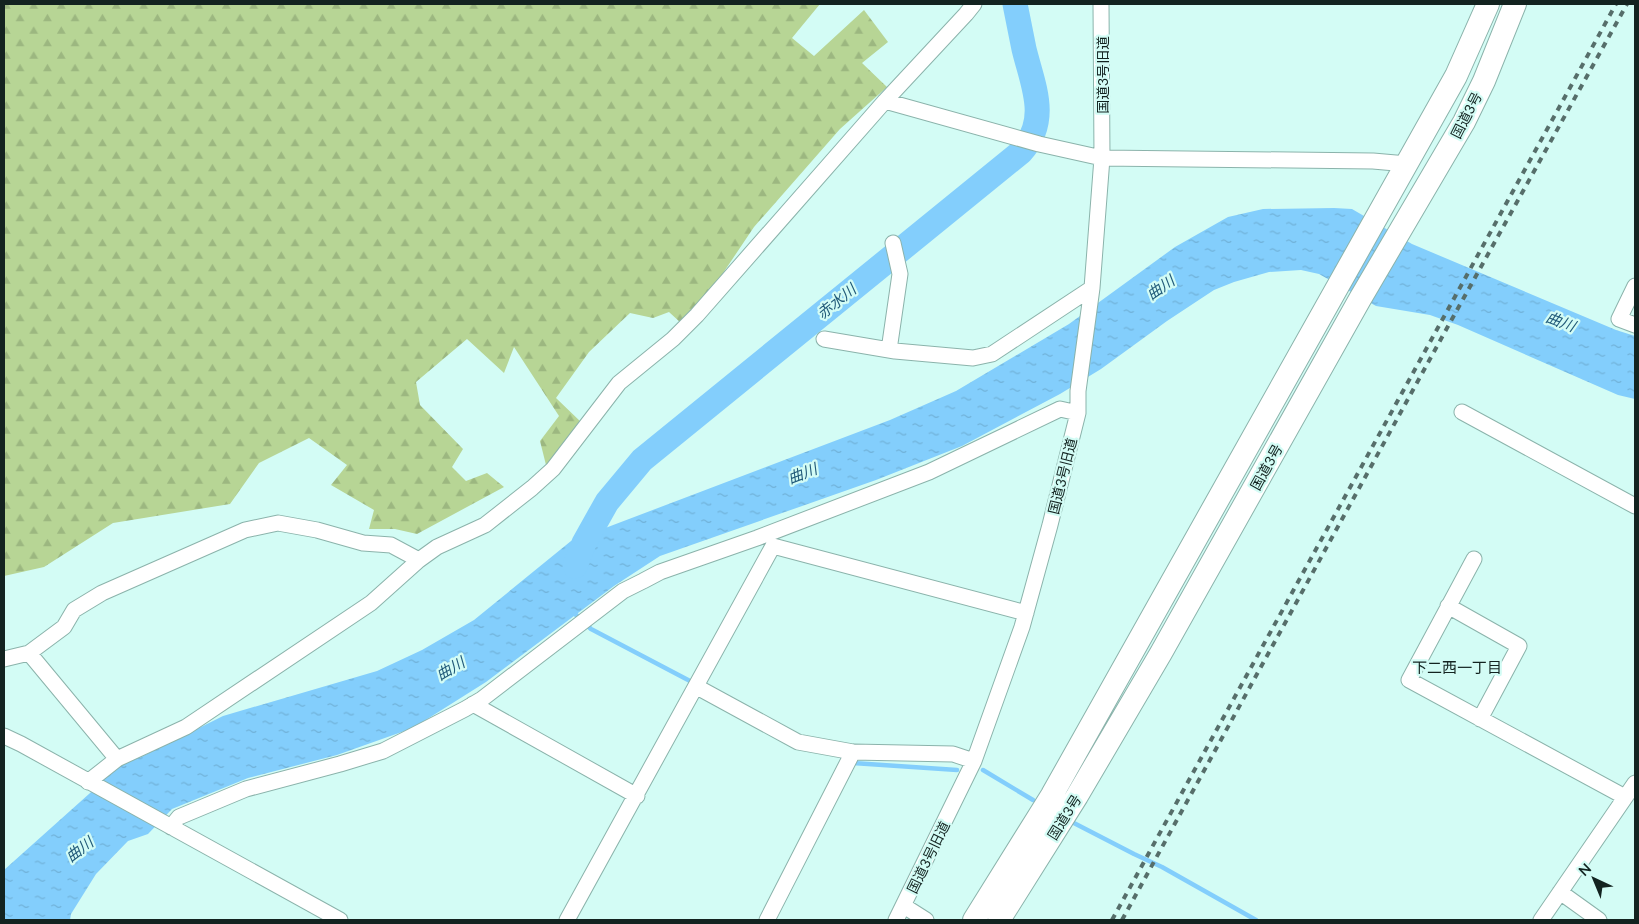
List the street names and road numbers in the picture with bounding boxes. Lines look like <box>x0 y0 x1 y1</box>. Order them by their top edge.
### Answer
street label: 国道3号旧道 <box>1094 36 1111 114</box>
street label: 国道3号 <box>1447 89 1485 141</box>
street label: 国道3号旧道 <box>1044 436 1080 516</box>
street label: 国道3号 <box>1246 441 1286 493</box>
street label: 国道3号 <box>1044 791 1084 843</box>
street label: 国道3号旧道 <box>903 818 953 896</box>

